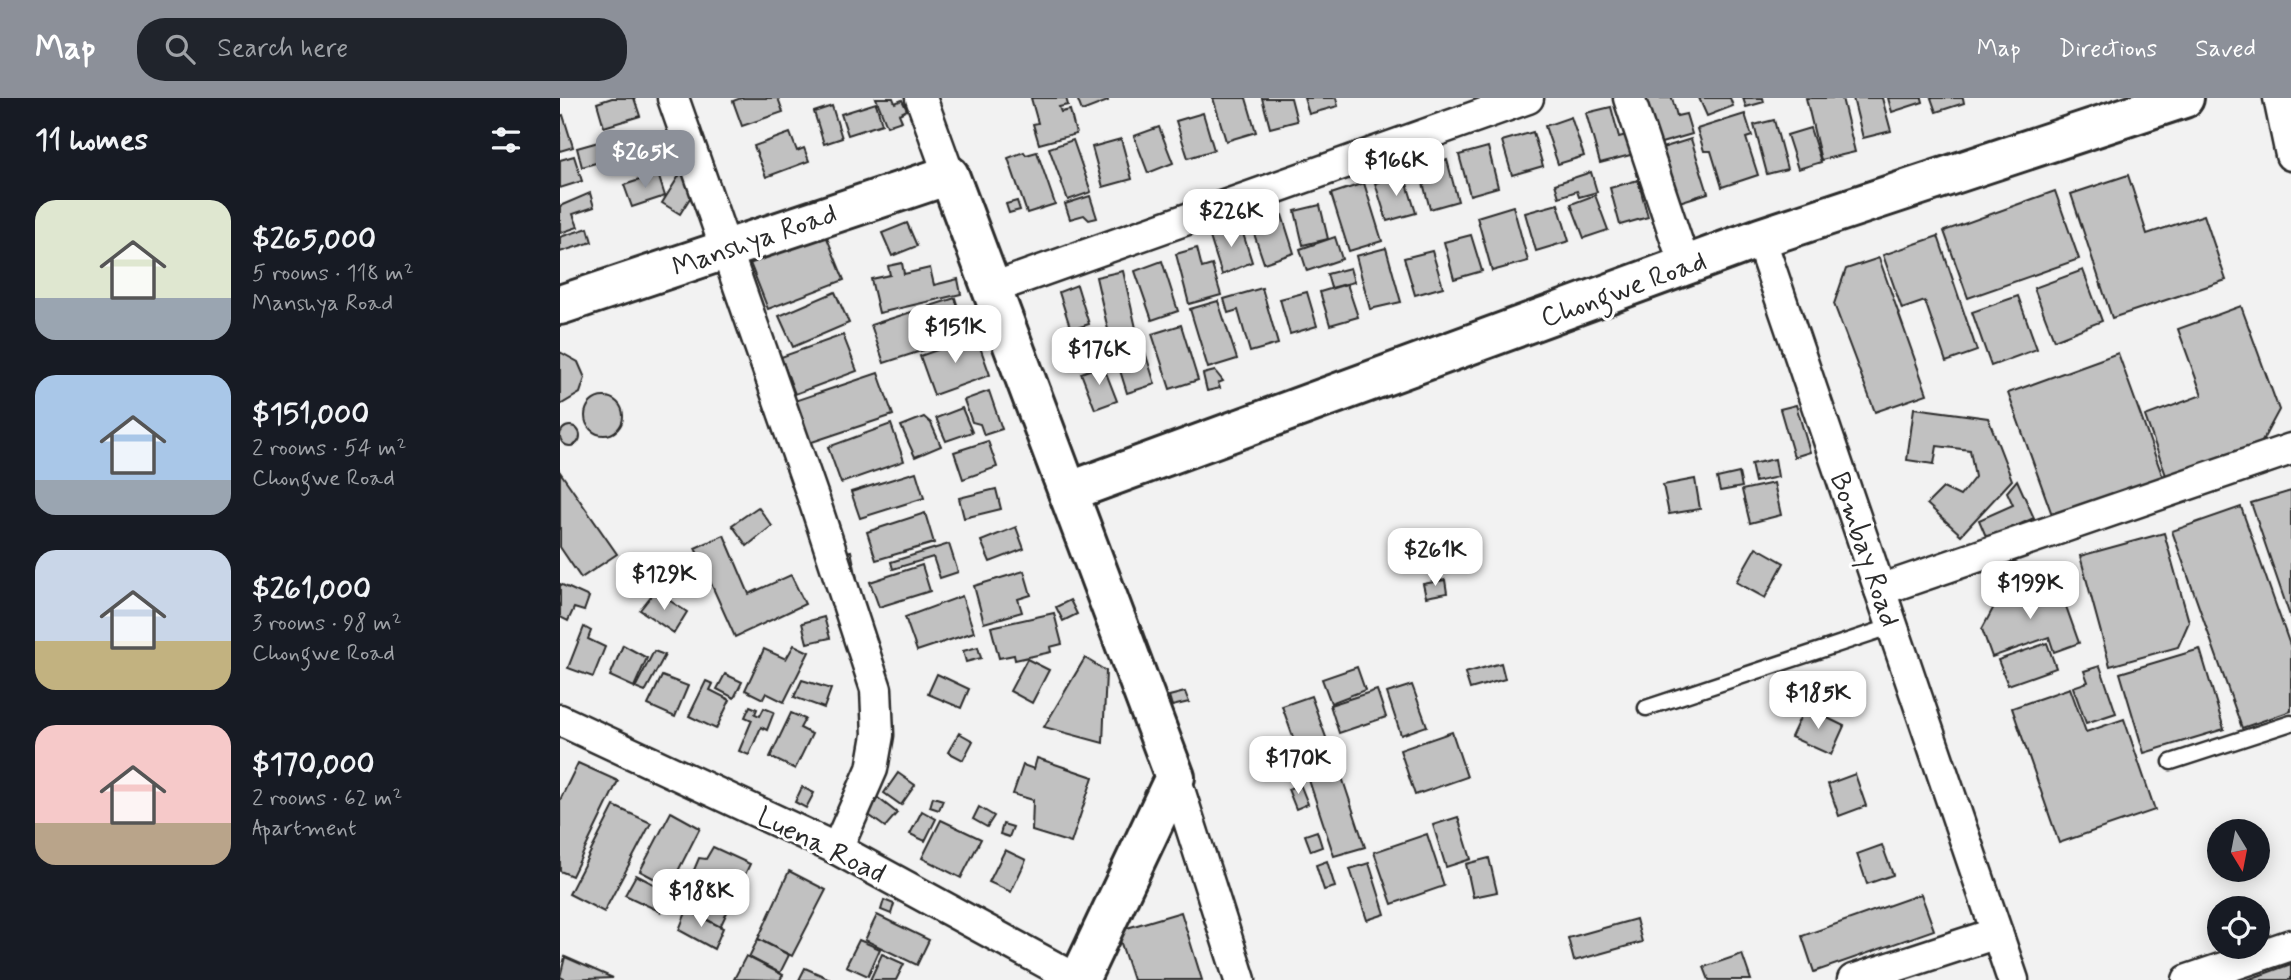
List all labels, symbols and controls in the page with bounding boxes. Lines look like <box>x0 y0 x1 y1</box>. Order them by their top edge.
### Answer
search box <box>137 18 627 81</box>
text: Map <box>35 27 95 71</box>
icon: search <box>161 30 199 68</box>
text: Search here <box>217 32 348 66</box>
text: Map <box>1977 34 2021 65</box>
text: Directions <box>2059 34 2157 65</box>
text: Saved <box>2195 34 2256 65</box>
text: 11 homes <box>35 121 148 160</box>
icon: filters <box>487 121 525 159</box>
pin: $265K <box>596 130 694 190</box>
text: $265K <box>612 138 678 168</box>
pin: $166K <box>1347 139 1445 198</box>
text: $166K <box>1364 146 1428 176</box>
pin: $226K <box>1182 190 1280 249</box>
street label: Manshya Road <box>668 196 842 287</box>
text: $226K <box>1199 197 1263 227</box>
text: $265,000 <box>252 220 376 259</box>
icon: home <box>91 228 175 312</box>
street label: Chongwe Road <box>1536 243 1713 340</box>
text: 5 rooms · 118 m² <box>252 259 414 289</box>
text: Manshya Road <box>252 289 393 319</box>
pin: $151K <box>906 306 1004 365</box>
text: $151K <box>924 313 986 343</box>
pin: $176K <box>1050 328 1148 387</box>
text: $176K <box>1068 335 1130 365</box>
text: $151,000 <box>252 395 369 434</box>
icon: home <box>91 403 175 487</box>
text: 2 rooms · 54 m² <box>252 434 406 464</box>
text: Chongwe Road <box>252 464 395 494</box>
street label: Bombay Road <box>1820 467 1907 632</box>
pin: $261K <box>1386 528 1484 588</box>
text: $261K <box>1404 536 1466 566</box>
pin: $129K <box>615 552 713 612</box>
text: $129K <box>632 560 696 590</box>
pin: $199K <box>1981 561 2079 621</box>
text: $199K <box>1997 569 2063 599</box>
text: $261,000 <box>252 570 371 609</box>
icon: home <box>91 578 175 662</box>
text: 3 rooms · 98 m² <box>252 609 402 639</box>
text: Chongwe Road <box>252 639 395 669</box>
pin: $185K <box>1769 672 1867 731</box>
text: $185K <box>1785 679 1851 709</box>
pin: $170K <box>1249 736 1347 796</box>
text: $170K <box>1265 744 1331 774</box>
text: $170,000 <box>252 745 375 784</box>
icon: home <box>91 753 175 837</box>
text: 2 rooms · 62 m² <box>252 784 403 814</box>
street label: Luena Road <box>750 799 891 893</box>
text: Apartment <box>252 814 357 844</box>
north arrow <box>2207 819 2270 882</box>
map controls <box>2207 819 2270 959</box>
pin: $188K <box>652 870 750 929</box>
text: $188K <box>668 877 734 907</box>
button: locate <box>2207 896 2270 959</box>

